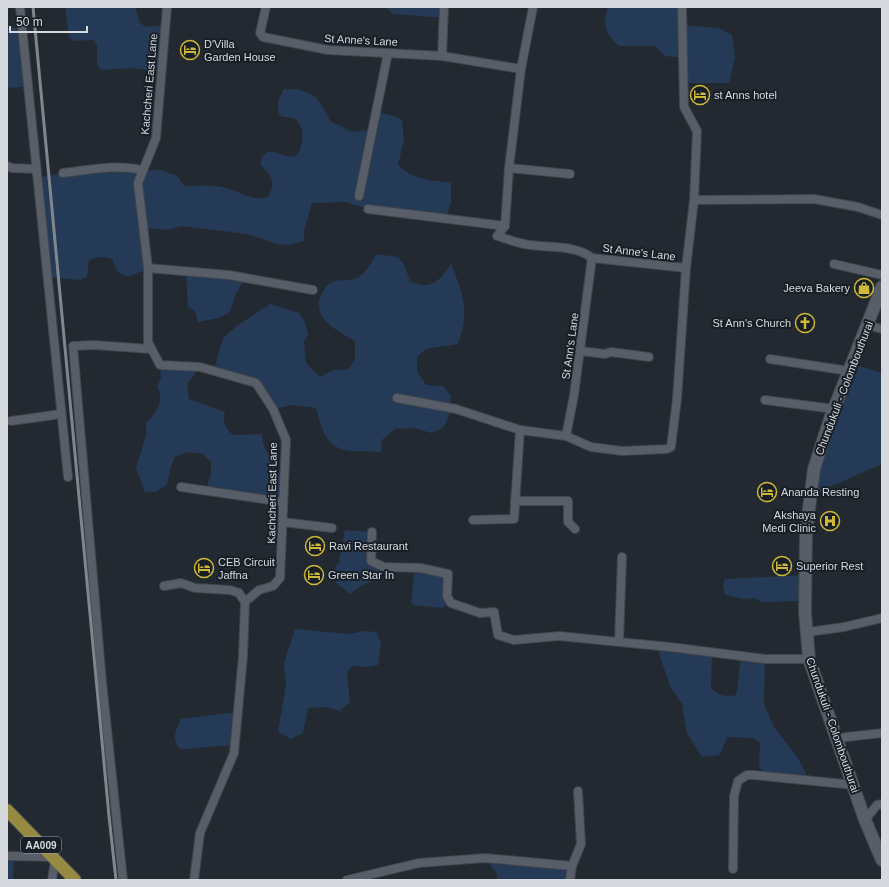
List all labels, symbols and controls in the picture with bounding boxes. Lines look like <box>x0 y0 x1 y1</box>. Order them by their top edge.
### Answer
scale bar <box>10 8 87 34</box>
text: 50 m <box>16 15 43 29</box>
street label: St Anne's Lane <box>324 32 398 48</box>
street label: Kachcheri East Lane <box>139 33 159 135</box>
place label: D'Villa Garden House <box>204 38 276 63</box>
hotel icon: D'Villa Garden House <box>179 39 201 61</box>
hotel icon: st Anns hotel <box>689 84 711 106</box>
place label: st Anns hotel <box>714 89 777 101</box>
street label: St Anne's Lane <box>602 242 676 262</box>
shop icon: Jeeva Bakery <box>853 277 875 299</box>
place label: Jeeva Bakery <box>783 282 850 294</box>
street label: St Ann's Lane <box>559 312 581 380</box>
church icon: St Ann's Church <box>794 312 816 334</box>
place label: St Ann's Church <box>712 317 791 329</box>
street label: Chundukuli - Colombouthurai <box>813 319 875 457</box>
street label: Kachcheri East Lane <box>265 442 279 544</box>
hotel icon: Ananda Resting <box>756 481 778 503</box>
place label: Ananda Resting <box>781 486 859 498</box>
place label: Akshaya Medi Clinic <box>762 509 817 534</box>
hospital icon: Akshaya Medi Clinic <box>819 510 841 532</box>
hotel icon: Ravi Restaurant <box>304 535 326 557</box>
place label: Ravi Restaurant <box>329 540 408 552</box>
hotel icon: Superior Rest <box>771 555 793 577</box>
place label: CEB Circuit Jaffna <box>218 556 275 581</box>
hotel icon: CEB Circuit Jaffna <box>193 557 215 579</box>
place label: Superior Rest <box>796 560 863 572</box>
hotel icon: Green Star In <box>303 564 325 586</box>
place label: Green Star In <box>328 569 394 581</box>
street label: Chundukuli - Colombouthurai <box>804 656 862 794</box>
road number: AA009 <box>21 837 61 853</box>

